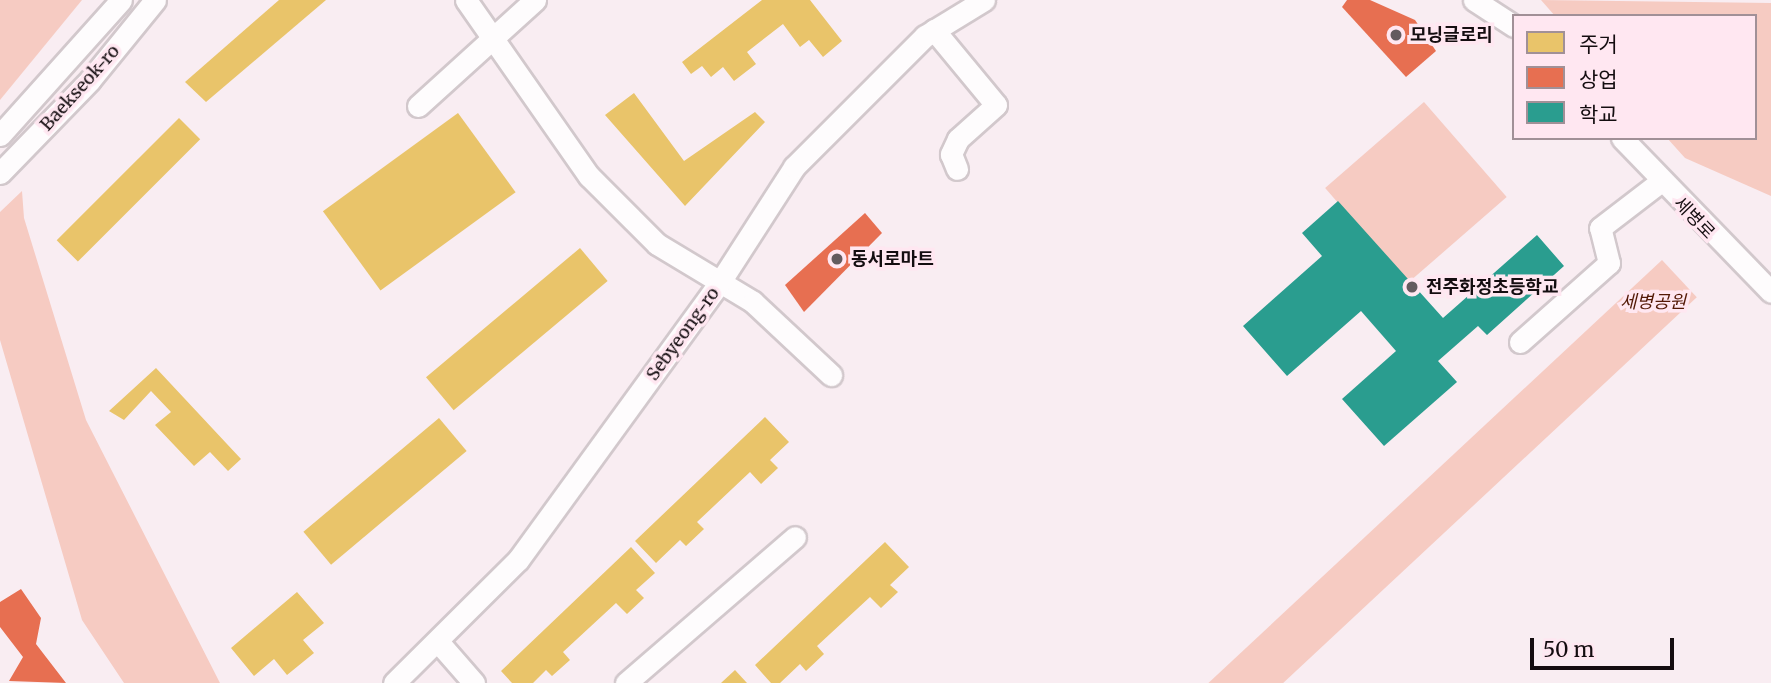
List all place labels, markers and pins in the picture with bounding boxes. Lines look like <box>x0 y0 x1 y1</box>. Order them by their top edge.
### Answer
place label: 모닝글로리 <box>1410 24 1493 46</box>
marker: 모닝글로리 <box>1388 27 1404 43</box>
place label: 동서로마트 <box>851 248 934 270</box>
marker: 동서로마트 <box>829 251 845 267</box>
place label: 전주화정초등학교 <box>1426 276 1558 298</box>
marker: 전주화정초등학교 <box>1404 279 1420 295</box>

